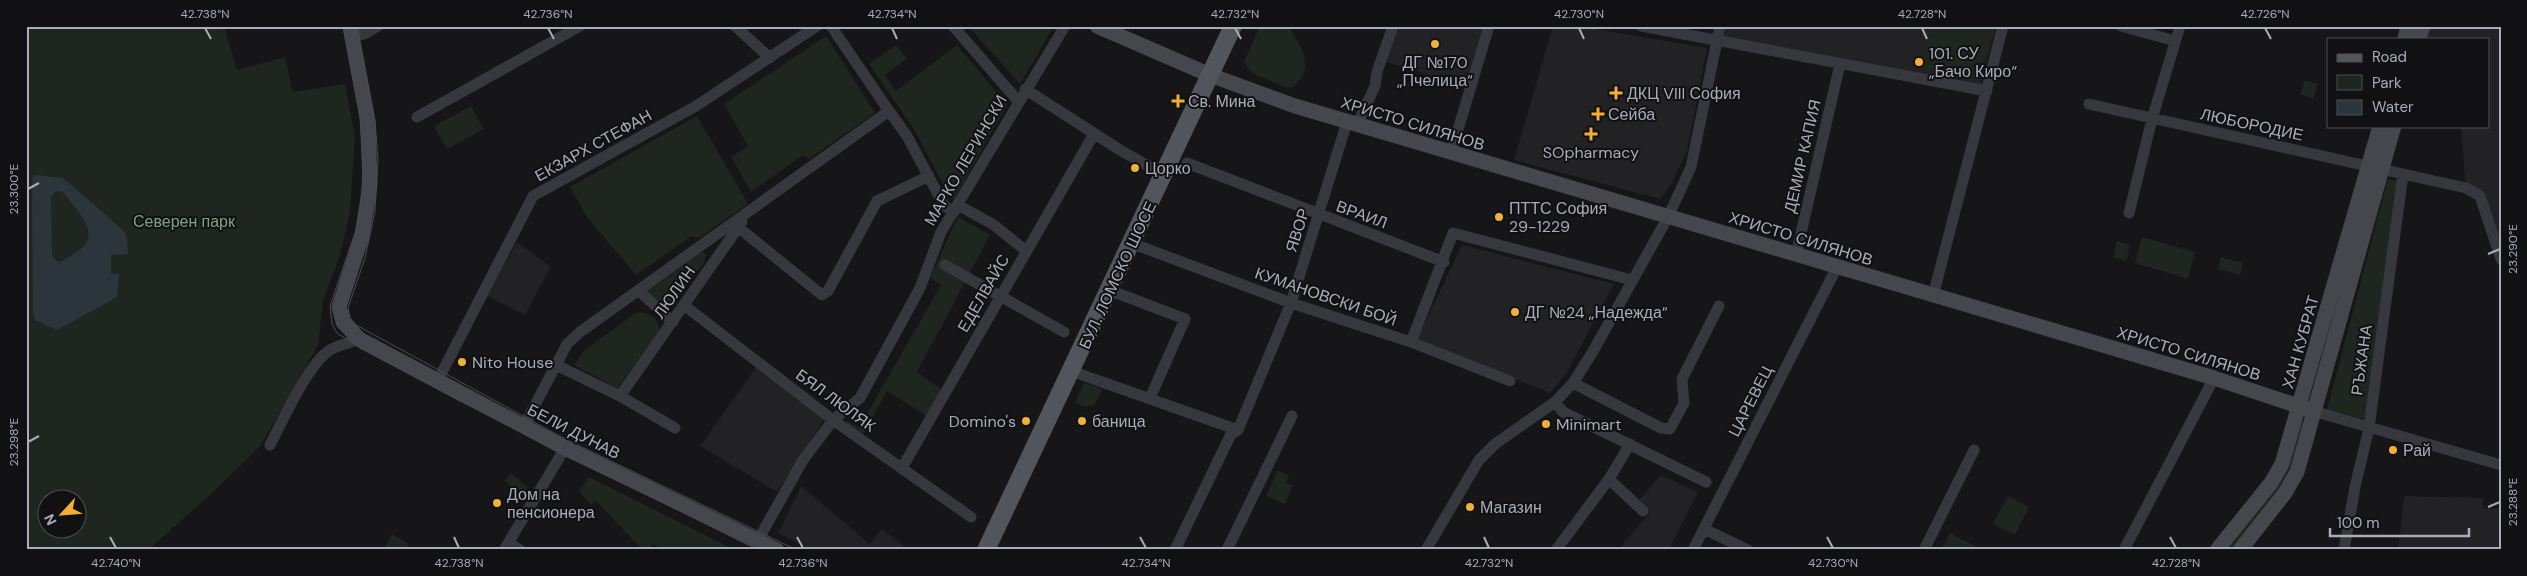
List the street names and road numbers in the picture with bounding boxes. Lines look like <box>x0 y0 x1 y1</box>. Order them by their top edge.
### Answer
street label: МАРКО ЛЕРИНСКИ <box>919 91 1011 229</box>
street label: ХРИСТО СИЛЯНОВ <box>1338 92 1487 155</box>
street label: ДЕМИР КАПИЯ <box>1779 97 1826 215</box>
street label: ЛЮБОРОДИЕ <box>2198 103 2305 146</box>
street label: ЕКЗАРХ СТЕФАН <box>531 105 655 186</box>
street label: ВРАИЛ <box>1333 196 1390 233</box>
street label: БУЛ. ЛОМСКО ШОСЕ <box>1074 198 1161 352</box>
street label: ЯВОР <box>1281 206 1314 255</box>
street label: ХРИСТО СИЛЯНОВ <box>1726 207 1875 270</box>
street label: ЕДЕЛВАЙС <box>953 251 1014 336</box>
street label: ЛЮЛИН <box>649 262 700 323</box>
street label: КУМАНОВСКИ БОЙ <box>1252 262 1400 331</box>
street label: ХАН КУБРАТ <box>2277 293 2324 391</box>
street label: ХРИСТО СИЛЯНОВ <box>2114 322 2263 385</box>
street label: РЪЖАНА <box>2346 323 2377 397</box>
street label: ЦАРЕВЕЦ <box>1724 362 1777 440</box>
street label: БЯЛ ЛЮЛЯК <box>792 364 880 437</box>
street label: БЕЛИ ДУНАВ <box>524 399 624 464</box>

